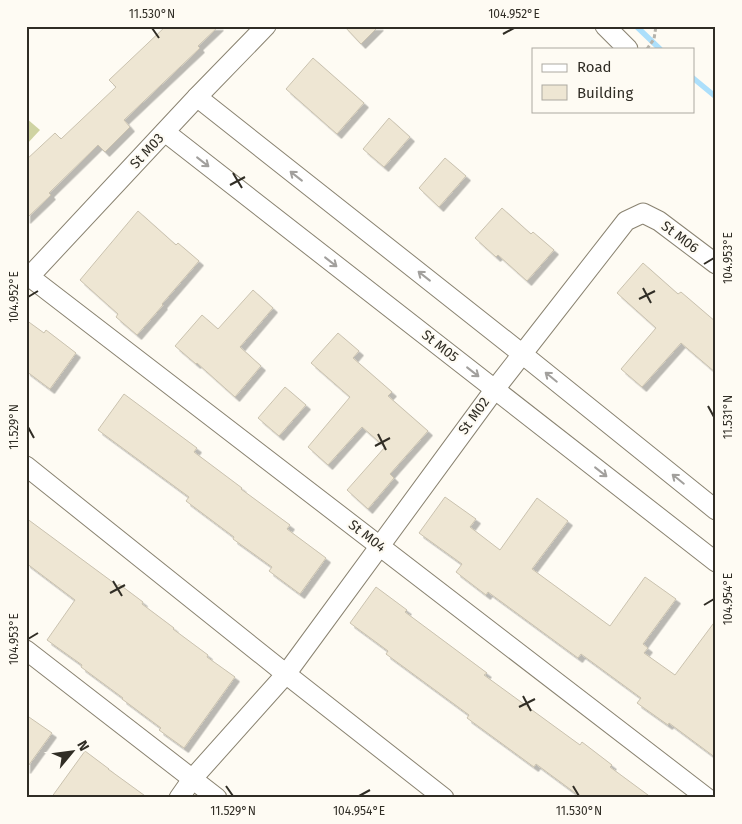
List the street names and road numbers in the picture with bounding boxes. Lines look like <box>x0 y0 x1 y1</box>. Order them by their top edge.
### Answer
street label: St M03 <box>126 130 168 172</box>
street label: St M06 <box>658 217 702 257</box>
street label: St M05 <box>418 326 462 366</box>
street label: St M02 <box>455 394 493 438</box>
street label: St M04 <box>345 516 389 556</box>

